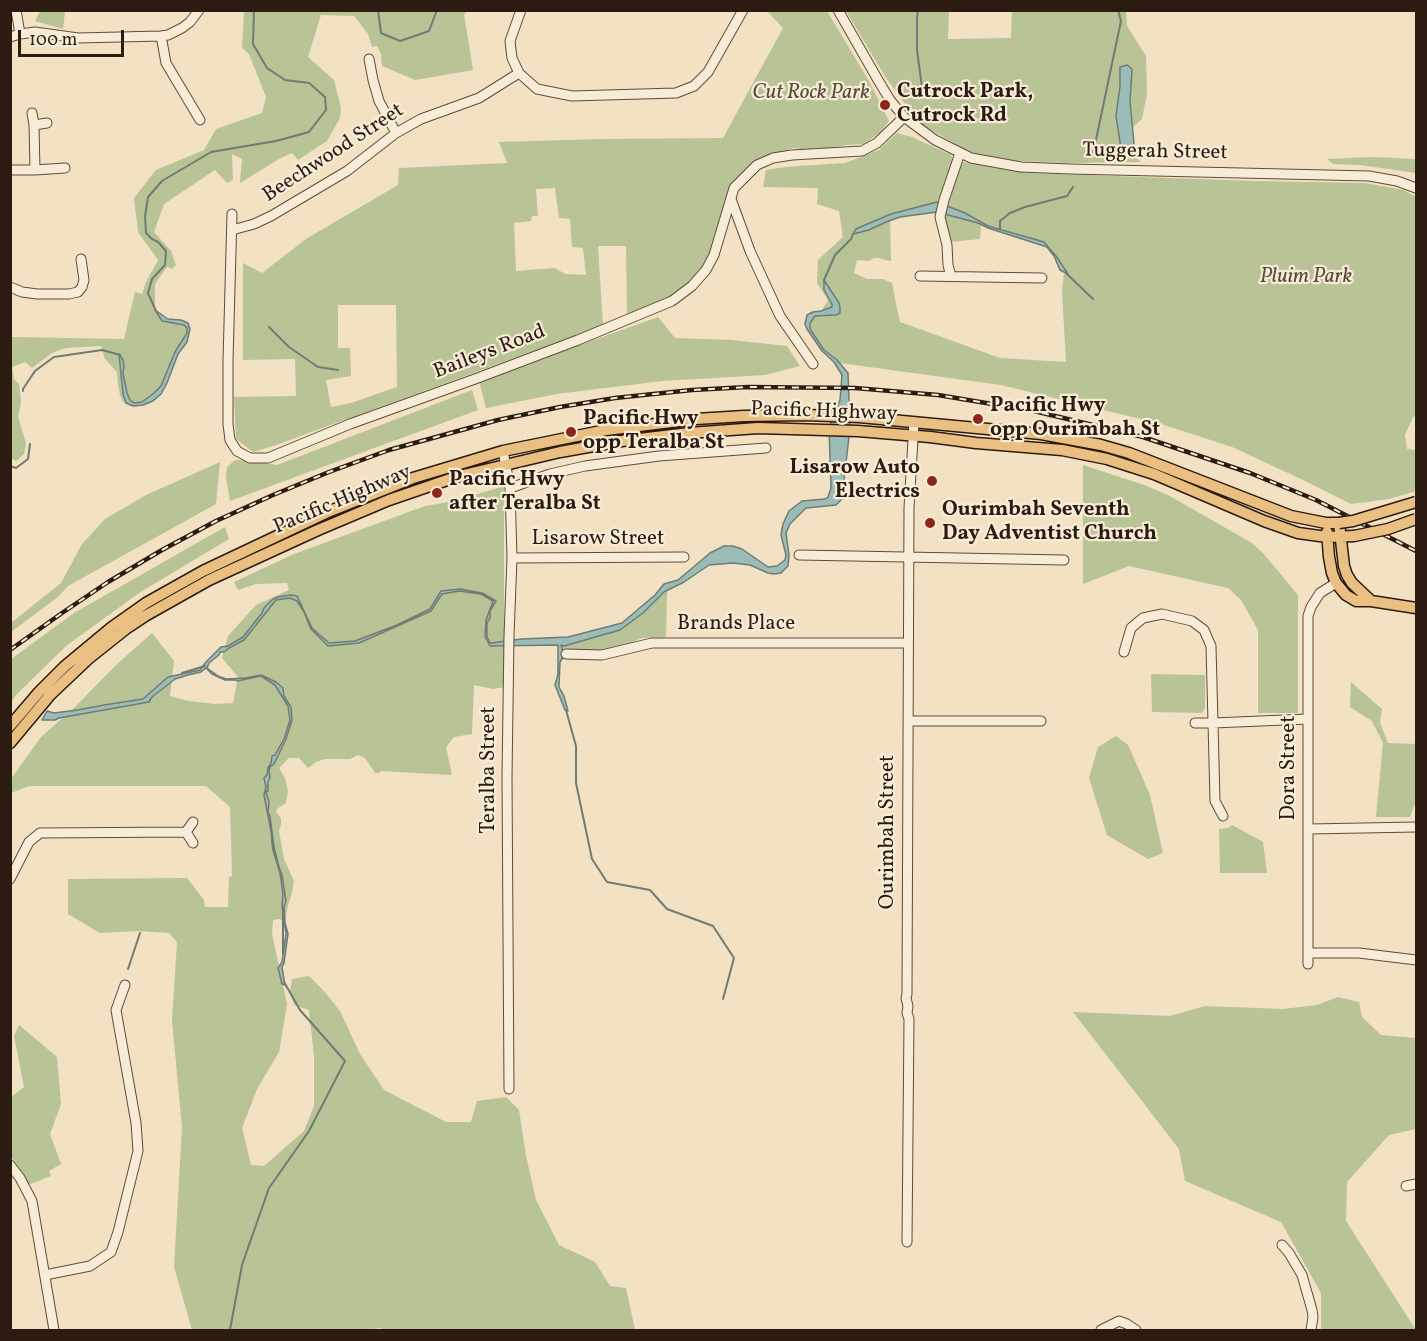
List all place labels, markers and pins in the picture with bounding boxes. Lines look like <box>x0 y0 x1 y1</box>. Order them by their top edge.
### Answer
place label: Cutrock Park, Cutrock Rd <box>897 80 1033 130</box>
marker: Cutrock Park, Cutrock Rd <box>878 98 892 112</box>
place label: Pacific Hwy opp Ourimbah St <box>990 394 1160 444</box>
place label: Pacific Hwy opp Teralba St <box>583 407 724 457</box>
marker: Pacific Hwy opp Ourimbah St <box>971 412 985 426</box>
marker: Pacific Hwy opp Teralba St <box>564 425 578 439</box>
place label: Lisarow Auto Electrics <box>789 456 920 506</box>
place label: Pacific Hwy after Teralba St <box>449 468 601 518</box>
marker: Lisarow Auto Electrics <box>925 474 939 488</box>
marker: Pacific Hwy after Teralba St <box>430 486 444 500</box>
place label: Ourimbah Seventh Day Adventist Church <box>942 498 1157 548</box>
marker: Ourimbah Seventh Day Adventist Church <box>923 516 937 530</box>

